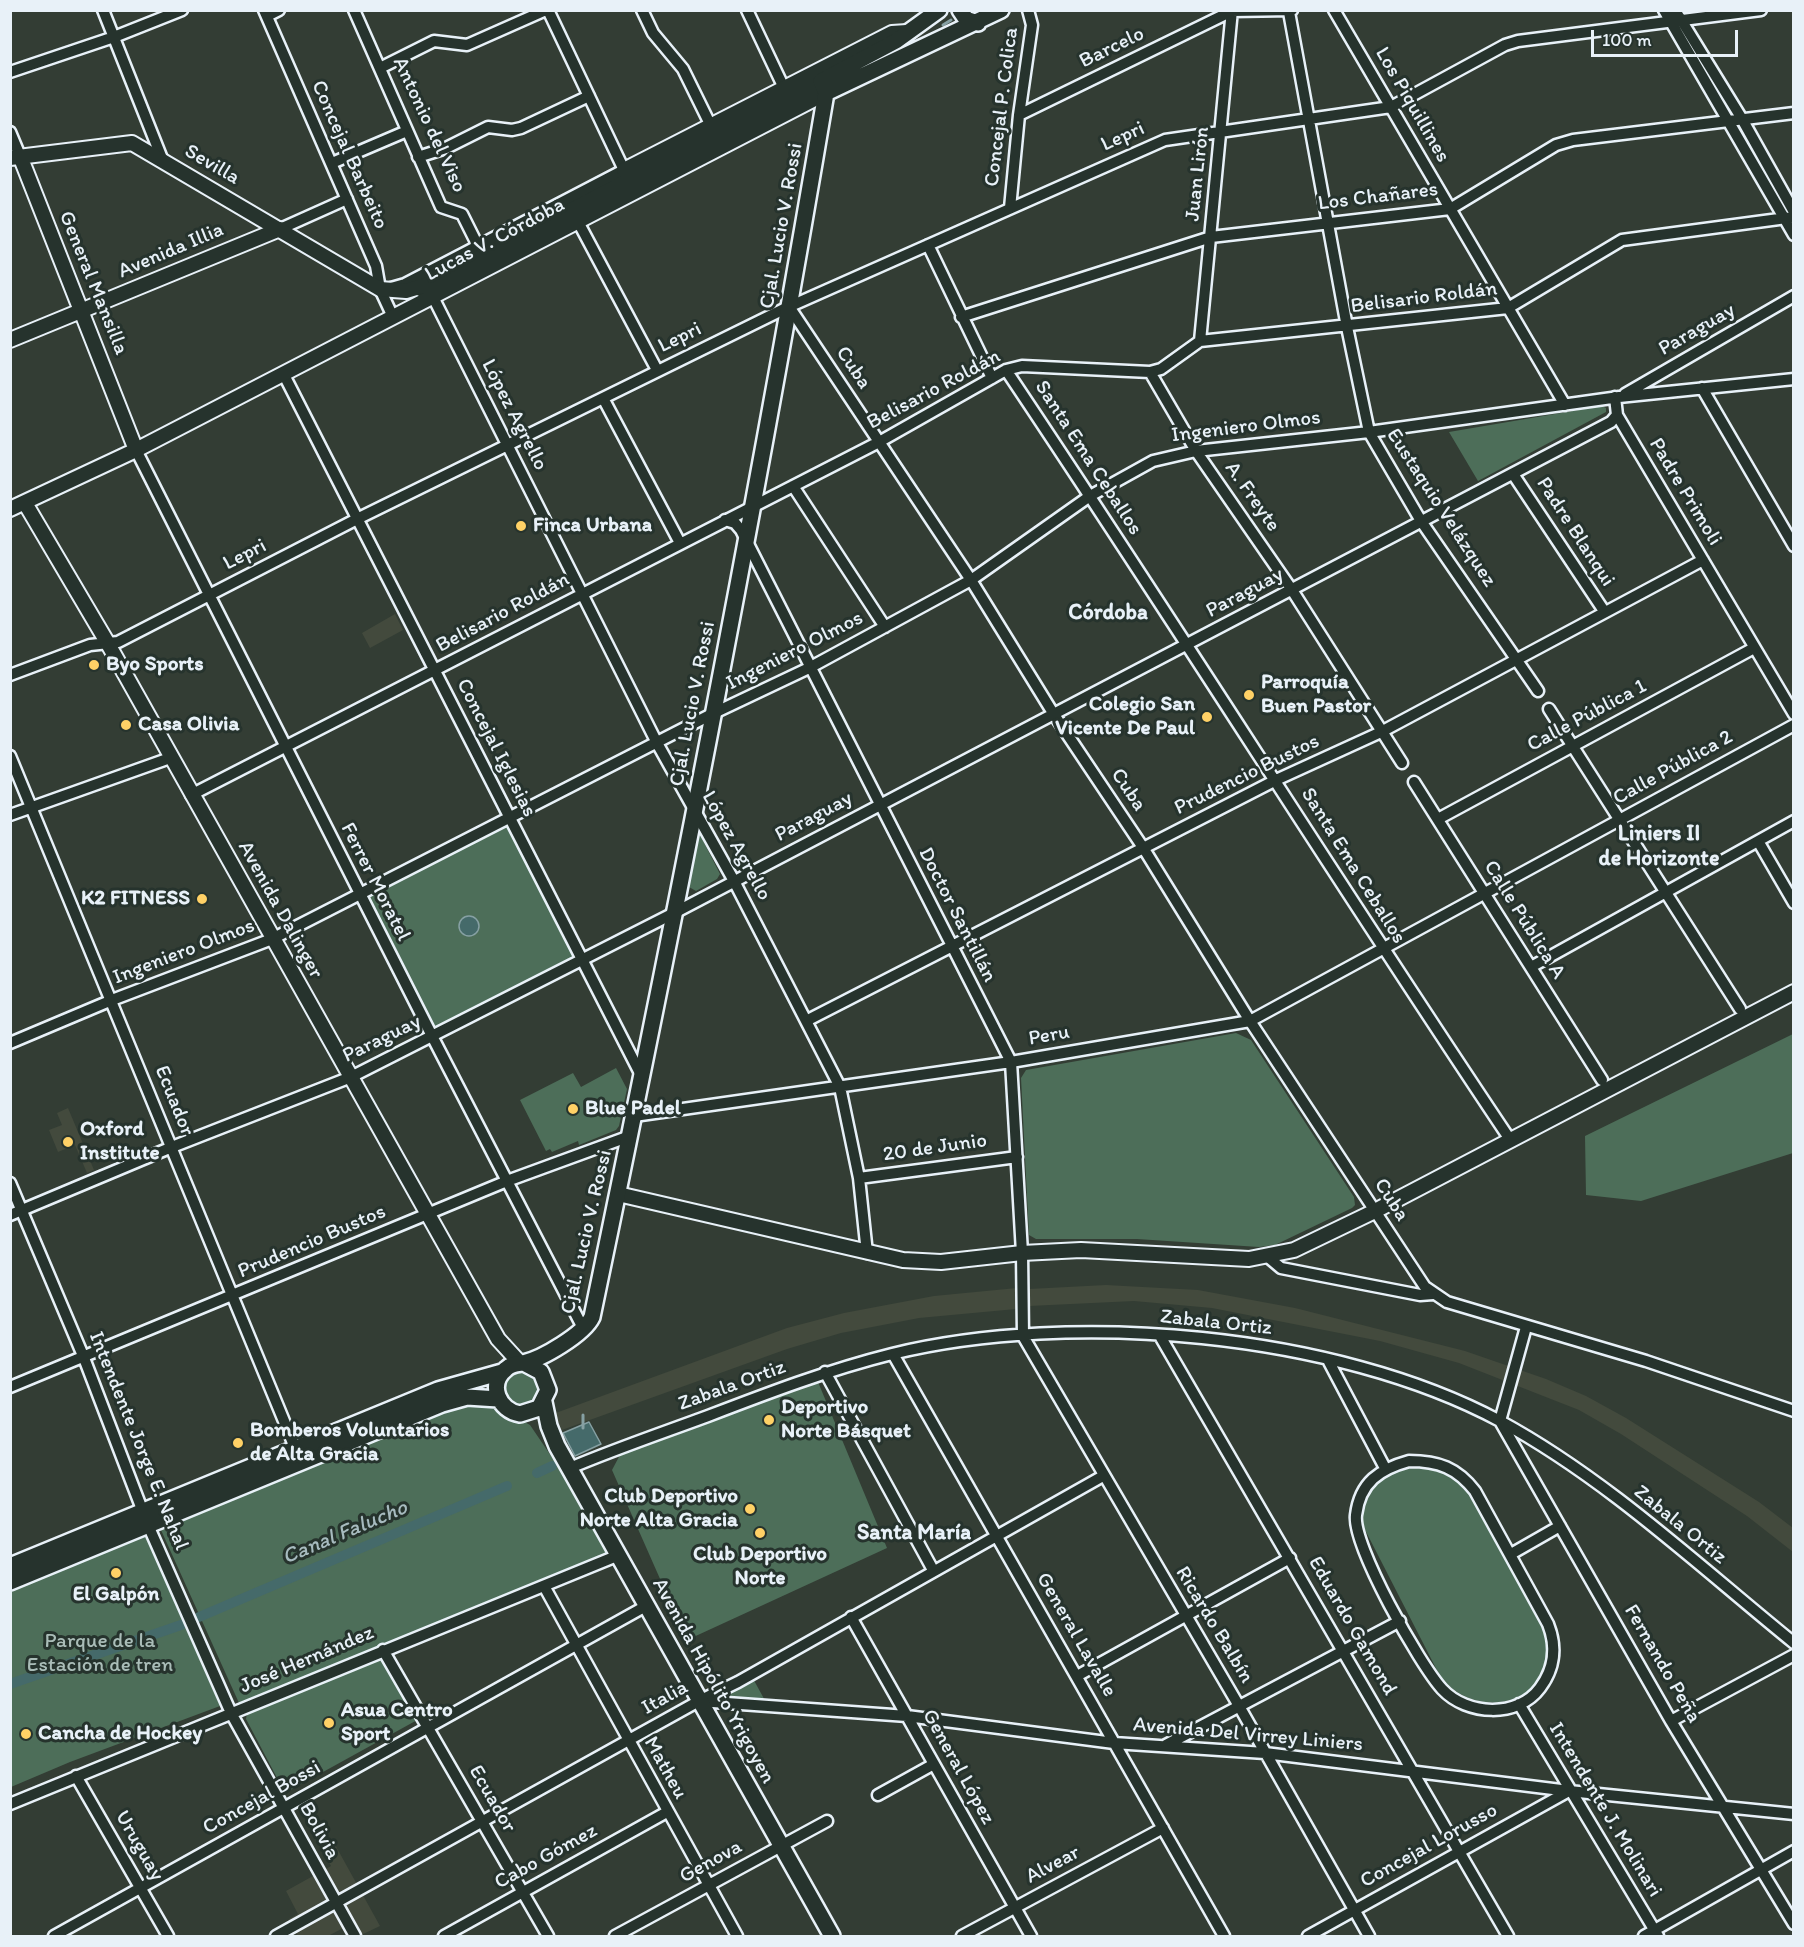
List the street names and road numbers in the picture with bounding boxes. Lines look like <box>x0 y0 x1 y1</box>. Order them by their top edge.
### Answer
street label: Barcelo <box>1075 22 1149 74</box>
street label: Concejal P. Colica <box>980 26 1024 188</box>
street label: Los Piquillines <box>1369 43 1455 167</box>
street label: Antonio del Viso <box>387 53 471 197</box>
street label: Concejal Barbeito <box>305 77 393 233</box>
street label: Lepri <box>1097 116 1149 158</box>
street label: Juan Lirón <box>1181 125 1215 223</box>
street label: Sevilla <box>180 139 244 191</box>
street label: Cjal. Lucio V. Rossi <box>755 141 809 311</box>
street label: Los Chañares <box>1316 177 1440 217</box>
street label: Lucas V. Córdoba <box>421 193 569 287</box>
street label: General Mansilla <box>53 208 133 358</box>
street label: Avenida Illia <box>115 218 227 284</box>
street label: Belisario Roldán <box>1349 277 1499 319</box>
street label: Paraguay <box>1654 298 1740 362</box>
street label: Lepri <box>654 317 706 359</box>
street label: Cuba <box>830 342 876 394</box>
street label: Belisario Roldán <box>863 344 1005 436</box>
street label: López Agrello <box>475 355 553 475</box>
street label: Santa Ema Ceballos <box>1029 376 1147 540</box>
street label: Ingeniero Olmos <box>1170 405 1322 449</box>
street label: Eustaquio Velázquez <box>1380 424 1502 592</box>
street label: Padre Primoli <box>1643 434 1727 550</box>
street label: A. Freyte <box>1219 457 1285 537</box>
street label: Padre Blanqui <box>1530 472 1620 592</box>
street label: Lepri <box>219 534 271 576</box>
street label: Paraguay <box>1202 562 1288 624</box>
street label: Belisario Roldán <box>432 567 574 659</box>
street label: Ingeniero Olmos <box>723 606 867 696</box>
street label: Cjal. Lucio V. Rossi <box>665 619 721 789</box>
street label: Calle Pública 1 <box>1523 674 1651 758</box>
street label: Concejal Iglesias <box>450 675 542 821</box>
street label: Calle Pública 2 <box>1609 725 1737 811</box>
street label: Prudencio Bustos <box>1170 729 1324 821</box>
street label: Cuba <box>1105 764 1151 816</box>
street label: Santa Ema Ceballos <box>1295 783 1411 949</box>
street label: Paraguay <box>771 786 857 848</box>
street label: López Agrello <box>696 787 776 905</box>
street label: Ferrer Moratel <box>334 819 416 945</box>
street label: Avenida Dalinger <box>232 837 328 983</box>
street label: Doctor Santillán <box>912 843 1002 987</box>
street label: Calle Pública A <box>1477 856 1571 984</box>
street label: Ingeniero Olmos <box>110 913 258 991</box>
street label: Paraguay <box>339 1009 425 1069</box>
street label: Peru <box>1027 1020 1071 1052</box>
street label: Ecuador <box>149 1062 199 1140</box>
street label: 20 de Junio <box>881 1128 989 1168</box>
street label: Cjal. Lucio V. Rossi <box>556 1147 618 1317</box>
street label: Cuba <box>1368 1174 1414 1226</box>
street label: Prudencio Bustos <box>234 1199 390 1285</box>
street label: Zabala Ortiz <box>1159 1305 1273 1341</box>
street label: Intendente Jorge E. Nahal <box>83 1328 193 1554</box>
street label: Zabala Ortiz <box>675 1355 789 1417</box>
street label: Zabala Ortiz <box>1628 1480 1732 1570</box>
street label: Eduardo Gamond <box>1302 1552 1402 1700</box>
street label: Ricardo Balbín <box>1169 1562 1259 1688</box>
street label: General Lavalle <box>1030 1568 1122 1702</box>
street label: Avenida Hipólito Yrigoyen <box>646 1574 780 1788</box>
street label: Fernando Peña <box>1618 1600 1706 1728</box>
street label: José Hernández <box>236 1621 378 1699</box>
street label: Italia <box>638 1675 692 1721</box>
street label: General López <box>916 1705 1000 1829</box>
street label: Avenida Del Virrey Liniers <box>1132 1712 1364 1758</box>
street label: Intendente J. Molinari <box>1543 1718 1667 1902</box>
street label: Matheu <box>638 1732 692 1804</box>
street label: Concejal Bossi <box>199 1755 325 1841</box>
street label: Ecuador <box>463 1761 521 1837</box>
street label: Bolivia <box>293 1798 345 1864</box>
street label: Concejal Lorusso <box>1356 1798 1502 1894</box>
street label: Uruguay <box>109 1806 169 1886</box>
street label: Cabo Gómez <box>490 1819 602 1895</box>
street label: Genova <box>675 1835 747 1889</box>
street label: Alvear <box>1022 1840 1084 1890</box>

